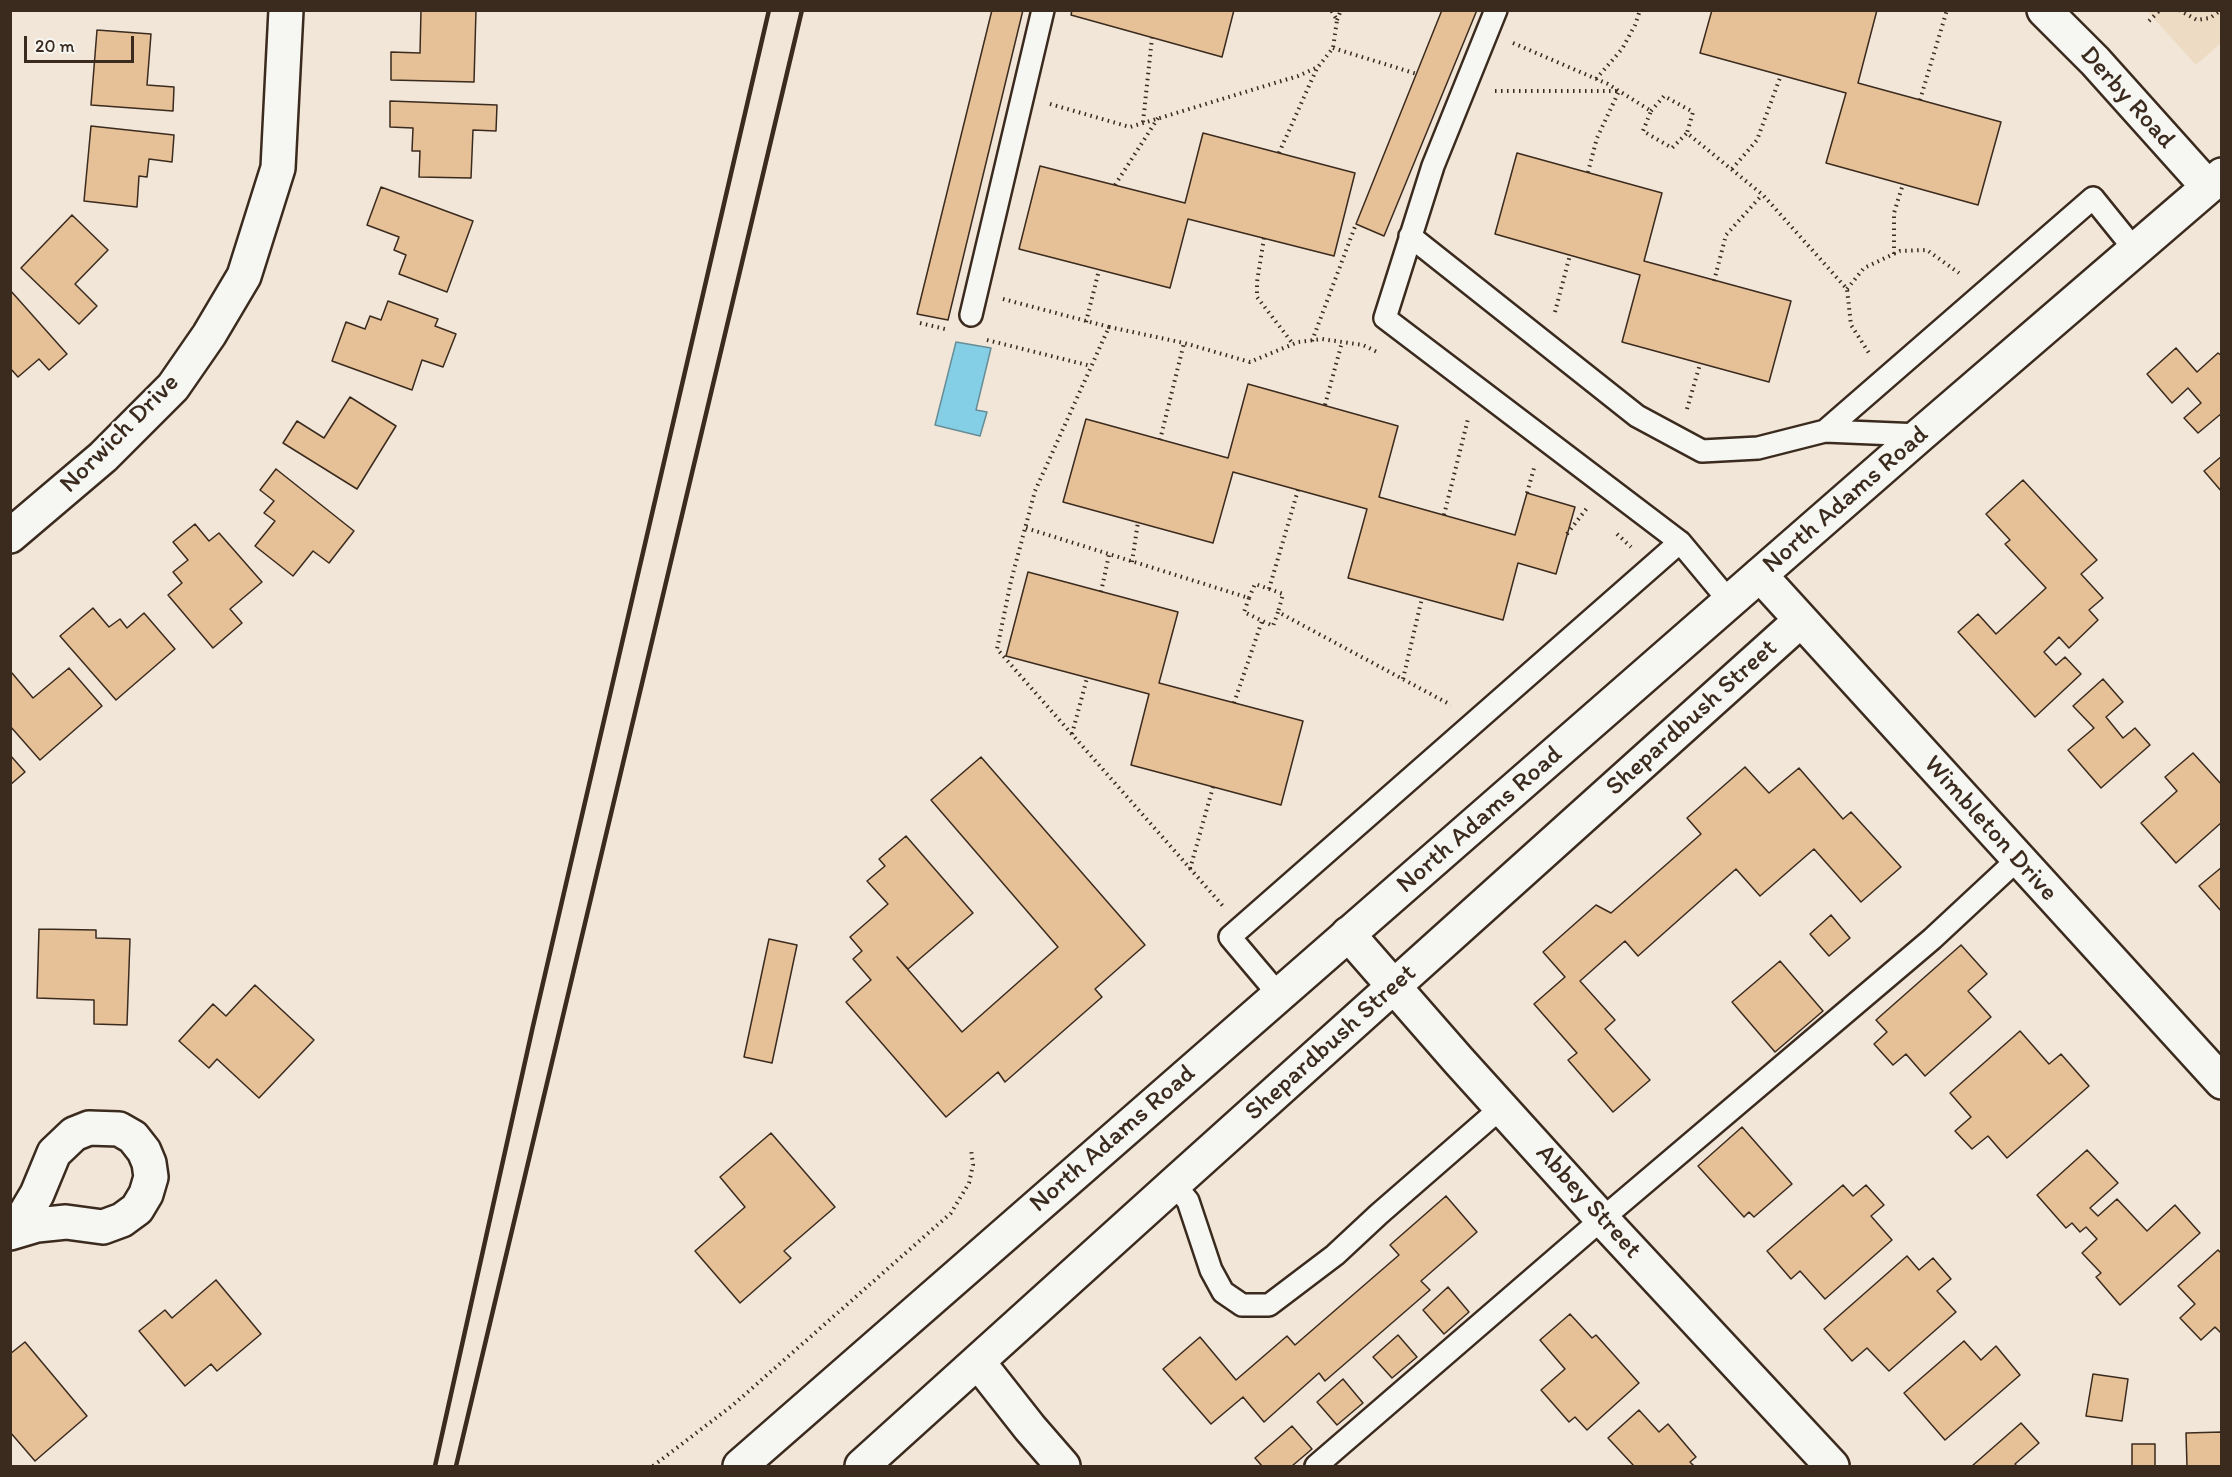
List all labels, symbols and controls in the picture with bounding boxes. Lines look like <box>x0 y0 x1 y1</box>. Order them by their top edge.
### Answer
scale bar <box>27 24 136 62</box>
text: 20 m <box>35 35 75 57</box>
street label: Derby Road <box>2073 40 2181 156</box>
street label: Norwich Drive <box>54 368 186 500</box>
street label: North Adams Road <box>1757 419 1935 581</box>
street label: Shepardbush Street <box>1600 633 1784 803</box>
street label: North Adams Road <box>1391 739 1569 901</box>
street label: Wimbleton Drive <box>1916 750 2064 908</box>
street label: Shepardbush Street <box>1239 958 1423 1128</box>
street label: North Adams Road <box>1024 1058 1202 1220</box>
street label: Abbey Street <box>1529 1138 1647 1266</box>

